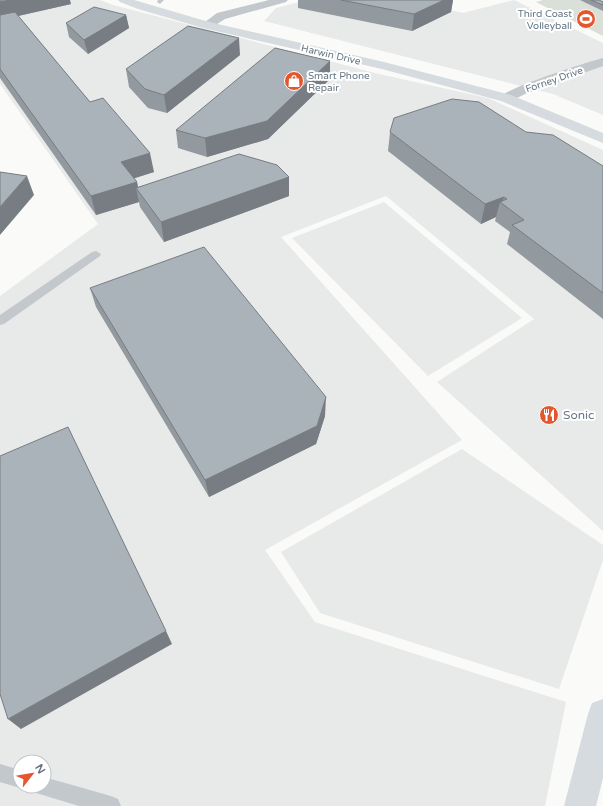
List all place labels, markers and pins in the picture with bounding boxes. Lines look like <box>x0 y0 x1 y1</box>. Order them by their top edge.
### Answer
place label: Third Coast Volleyball <box>518 8 572 32</box>
sports icon: Third Coast Volleyball <box>575 8 597 30</box>
shop icon: Smart Phone Repair <box>283 70 305 92</box>
place label: Smart Phone Repair <box>308 70 370 94</box>
restaurant icon: Sonic <box>538 404 560 426</box>
place label: Sonic <box>563 408 594 422</box>

